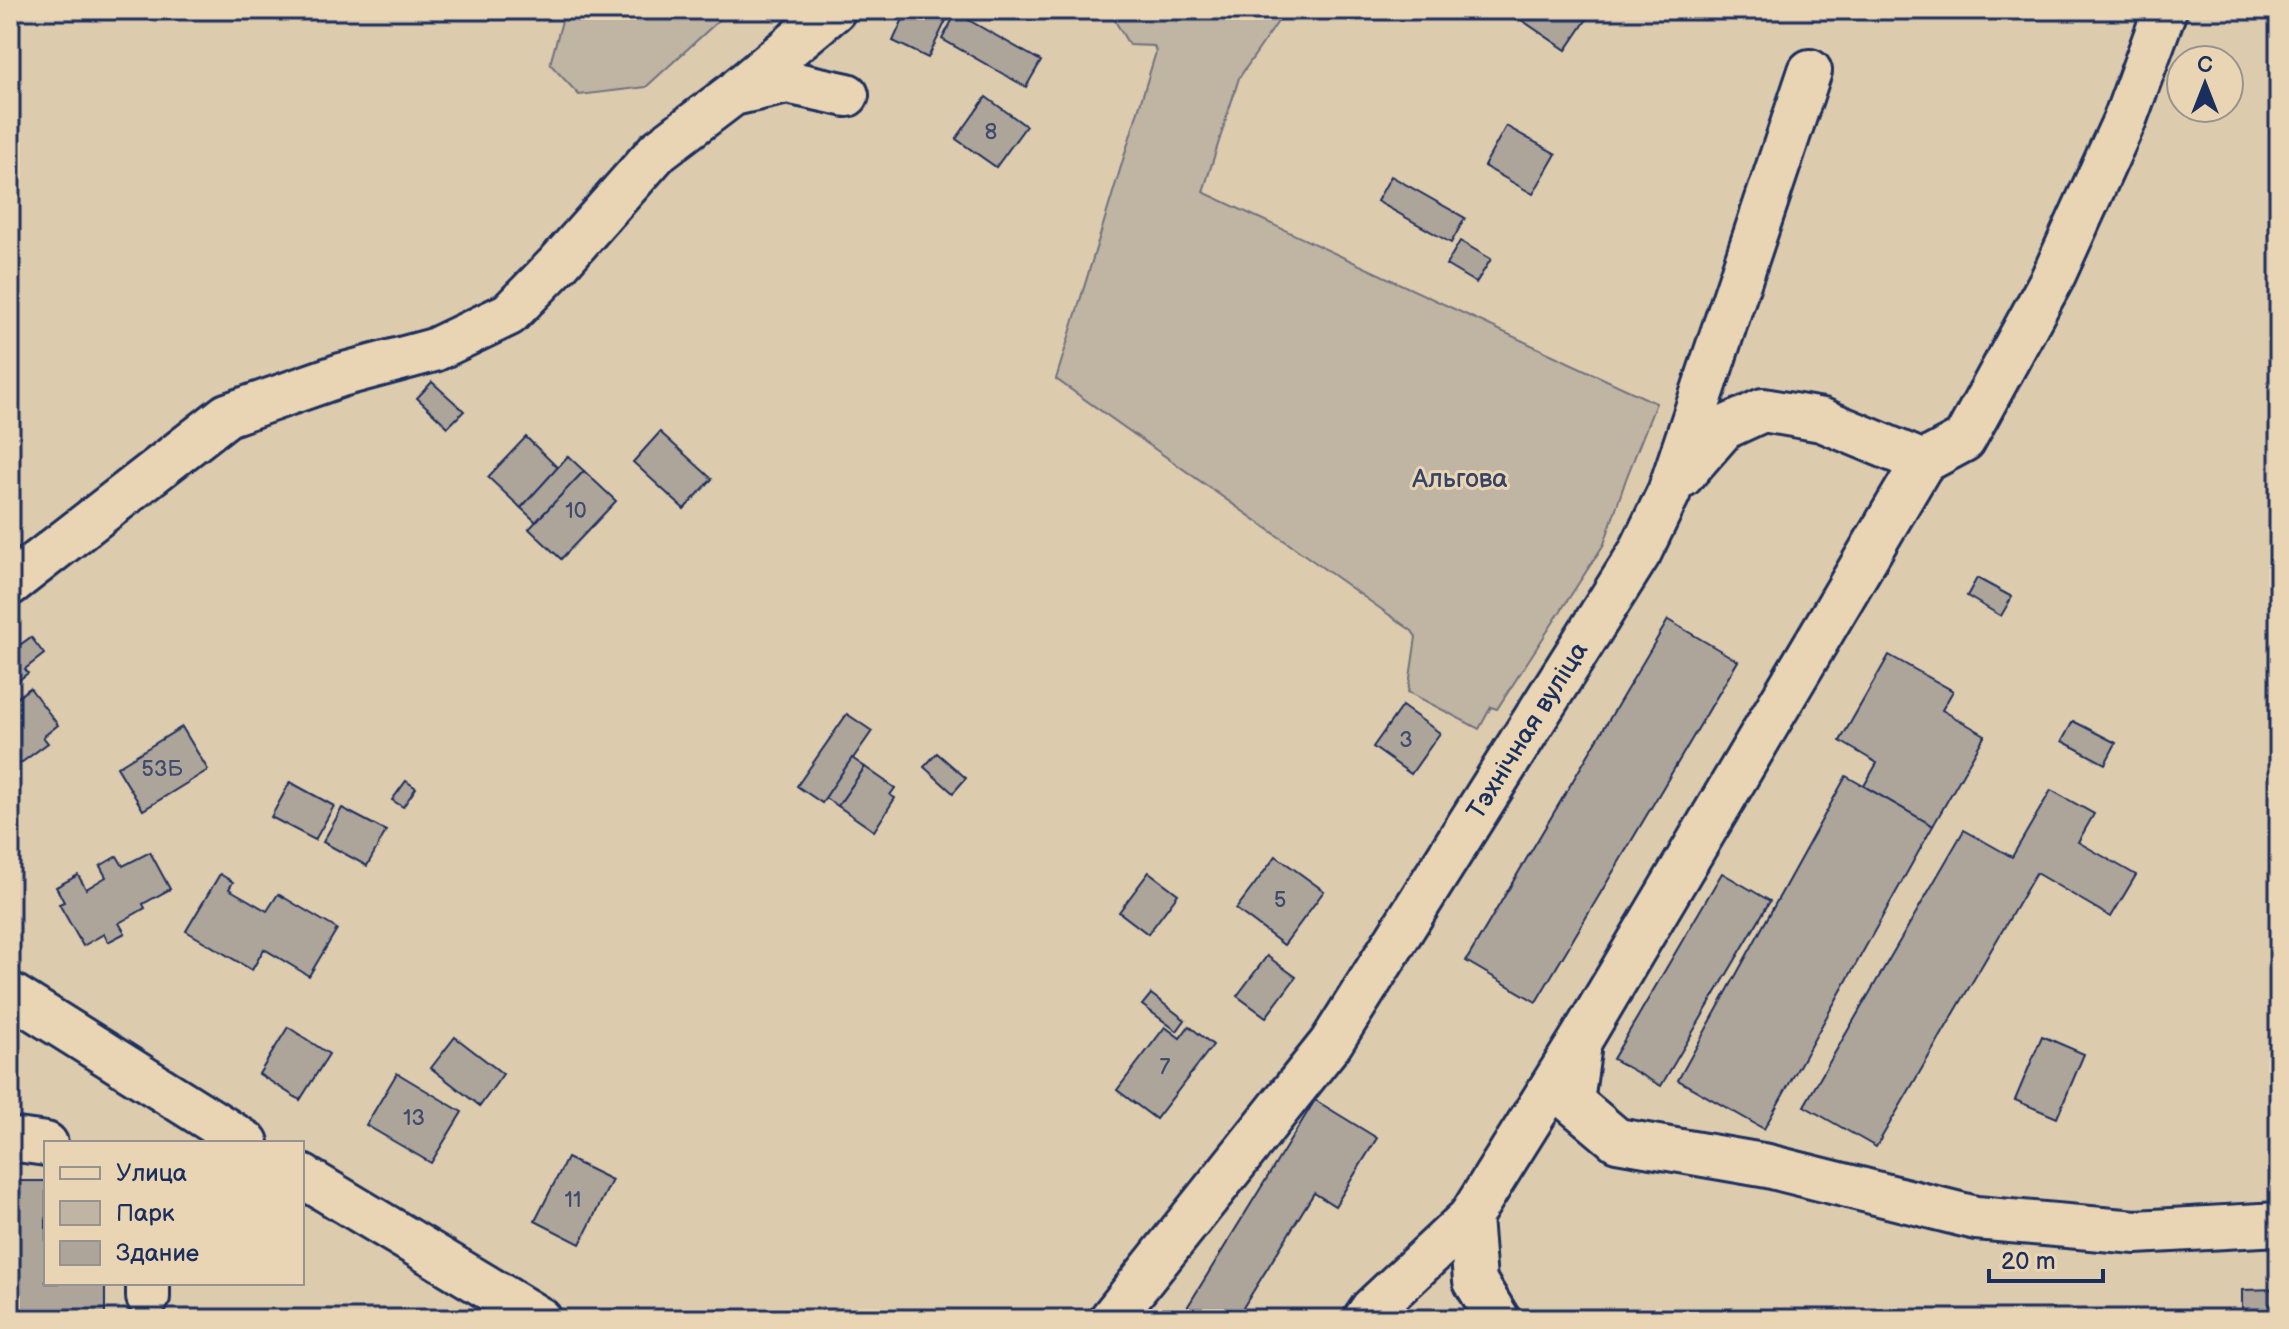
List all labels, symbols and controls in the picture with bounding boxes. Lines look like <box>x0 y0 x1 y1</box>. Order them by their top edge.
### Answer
north arrow <box>2165 44 2245 124</box>
text: С <box>2197 52 2213 79</box>
house number: 8 <box>985 119 997 146</box>
park label: Альгова <box>1411 464 1508 495</box>
house number: 10 <box>565 498 587 525</box>
street label: Тэхнічная вуліца <box>1461 637 1595 825</box>
house number: 3 <box>1399 727 1413 754</box>
house number: 53Б <box>141 756 183 783</box>
house number: 5 <box>1274 887 1286 914</box>
house number: 7 <box>1160 1054 1171 1081</box>
house number: 13 <box>403 1105 425 1132</box>
legend <box>44 1141 304 1285</box>
text: Улица <box>116 1159 187 1188</box>
house number: 11 <box>564 1187 582 1214</box>
text: Парк <box>116 1199 175 1228</box>
scale bar <box>1989 1233 2103 1283</box>
text: Здание <box>116 1239 199 1268</box>
text: 20 m <box>2001 1247 2056 1276</box>

